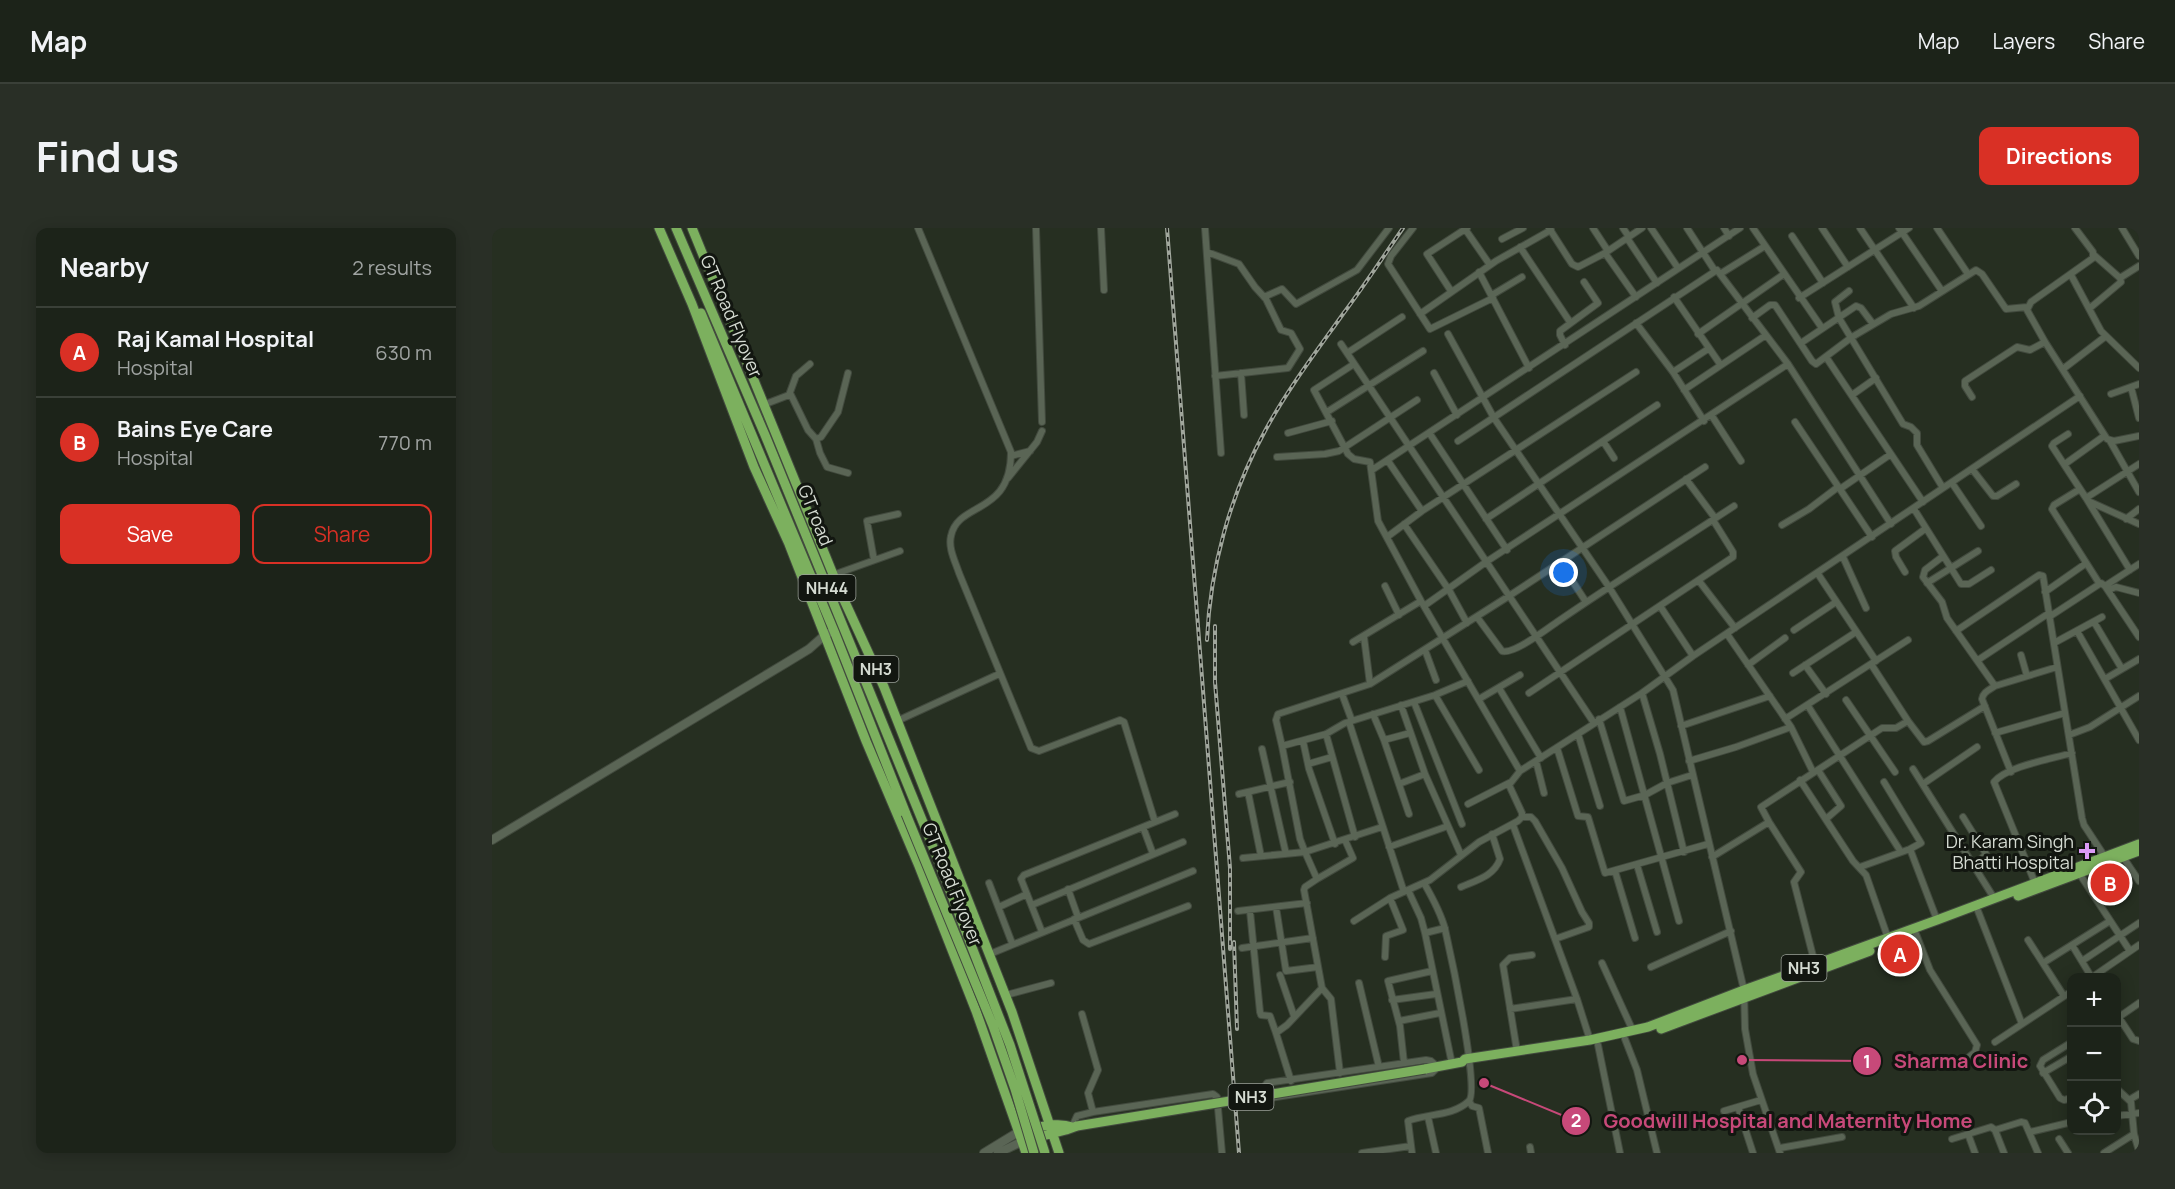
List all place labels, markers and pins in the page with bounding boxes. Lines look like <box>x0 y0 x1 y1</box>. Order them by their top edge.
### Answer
place label: Dr. Karam Singh Bhatti Hospital <box>1946 829 2074 874</box>
marker: Dr. Karam Singh Bhatti Hospital <box>2078 842 2096 860</box>
pin: B <box>2090 860 2130 906</box>
pin: A <box>1880 932 1920 976</box>
callout: Sharma Clinic <box>1852 1042 2040 1080</box>
callout: Goodwill Hospital and Maternity Home <box>1561 1102 1984 1140</box>

